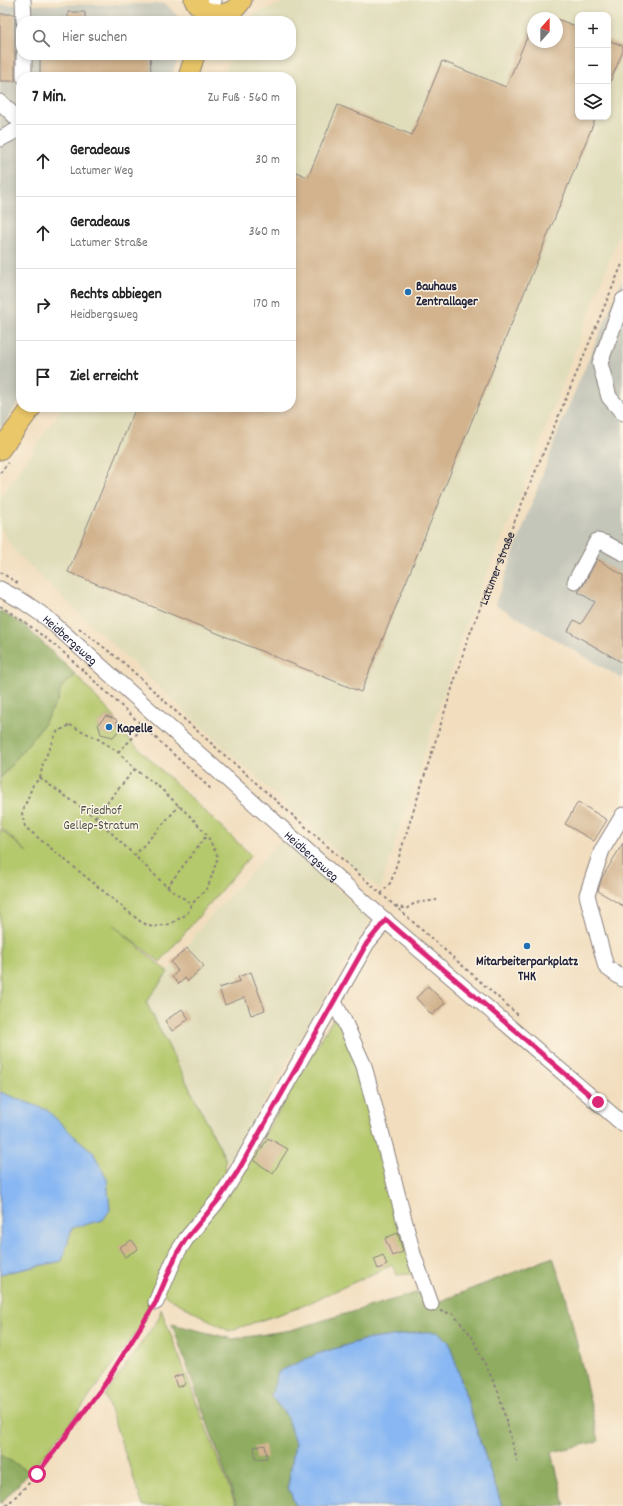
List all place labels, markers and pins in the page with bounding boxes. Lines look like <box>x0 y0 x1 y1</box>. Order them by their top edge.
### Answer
place label: Bauhaus Zentrallager <box>416 278 479 312</box>
marker: Bauhaus Zentrallager <box>403 287 413 297</box>
place label: Kapelle <box>117 720 153 739</box>
marker: Kapelle <box>104 722 114 732</box>
marker: Mitarbeiterparkplatz THK <box>522 941 532 951</box>
place label: Mitarbeiterparkplatz THK <box>476 953 579 987</box>

